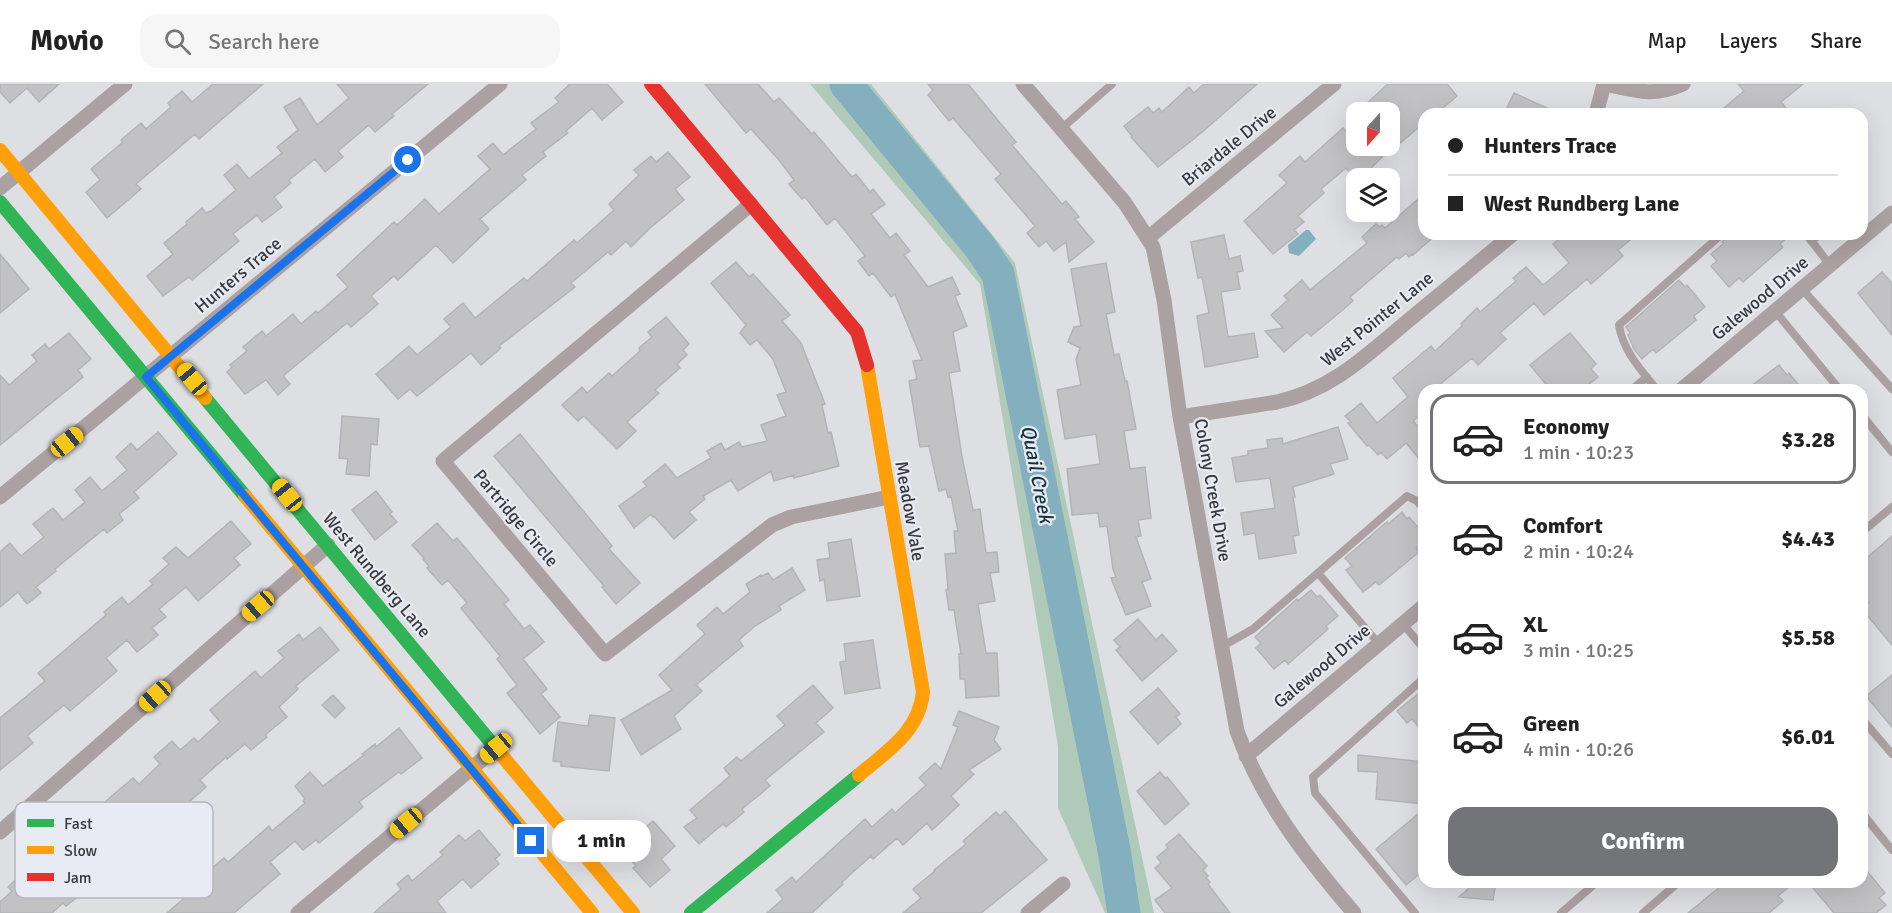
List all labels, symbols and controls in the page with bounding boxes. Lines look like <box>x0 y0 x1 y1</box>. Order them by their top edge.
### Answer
search box <box>140 14 560 68</box>
text: Movio <box>30 24 104 58</box>
icon: search <box>161 25 194 58</box>
text: Search here <box>209 28 320 55</box>
text: Map <box>1648 28 1686 54</box>
text: Layers <box>1719 28 1777 54</box>
text: Share <box>1810 28 1862 54</box>
street label: Briardale Drive <box>1177 101 1281 191</box>
north arrow <box>1346 102 1400 156</box>
map controls <box>1346 102 1400 222</box>
text: Hunters Trace <box>1484 132 1617 159</box>
route start <box>394 146 421 173</box>
button: layers <box>1346 168 1400 222</box>
text: West Rundberg Lane <box>1484 190 1679 217</box>
street label: Hunters Trace <box>190 232 286 318</box>
street label: Galewood Drive <box>1707 251 1813 345</box>
street label: West Pointer Lane <box>1316 267 1438 371</box>
car <box>174 359 210 399</box>
icon: car <box>1451 412 1505 466</box>
text: Economy <box>1523 413 1609 440</box>
street label: Colony Creek Drive <box>1190 417 1236 563</box>
water label: Quail Creek <box>1015 423 1059 527</box>
car <box>47 424 87 460</box>
text: $3.28 <box>1781 426 1835 453</box>
text: 1 min · 10:23 <box>1523 440 1634 465</box>
street label: Meadow Vale <box>890 459 930 563</box>
street label: Partridge Circle <box>469 465 563 571</box>
car <box>269 475 305 515</box>
street label: West Rundberg Lane <box>318 508 436 642</box>
icon: car <box>1451 511 1505 565</box>
text: Comfort <box>1523 512 1603 539</box>
text: $4.43 <box>1781 525 1835 552</box>
text: 2 min · 10:24 <box>1523 539 1634 564</box>
car <box>239 587 277 625</box>
icon: car <box>1451 610 1505 664</box>
text: XL <box>1523 611 1548 638</box>
street label: Galewood Drive <box>1269 619 1375 713</box>
text: $5.58 <box>1781 624 1835 651</box>
text: 3 min · 10:25 <box>1523 638 1634 663</box>
car <box>136 677 174 715</box>
icon: car <box>1451 709 1505 763</box>
text: Green <box>1523 710 1580 737</box>
text: $6.01 <box>1781 723 1835 750</box>
car <box>476 730 516 766</box>
text: 4 min · 10:26 <box>1523 737 1634 762</box>
legend <box>15 802 213 898</box>
car <box>386 805 426 841</box>
button: Confirm <box>1448 807 1838 876</box>
text: Fast <box>64 814 93 834</box>
callout: 1 min <box>552 820 651 862</box>
route end <box>517 827 544 854</box>
text: 1 min <box>577 828 626 853</box>
text: Slow <box>64 841 98 861</box>
text: Jam <box>64 868 92 888</box>

